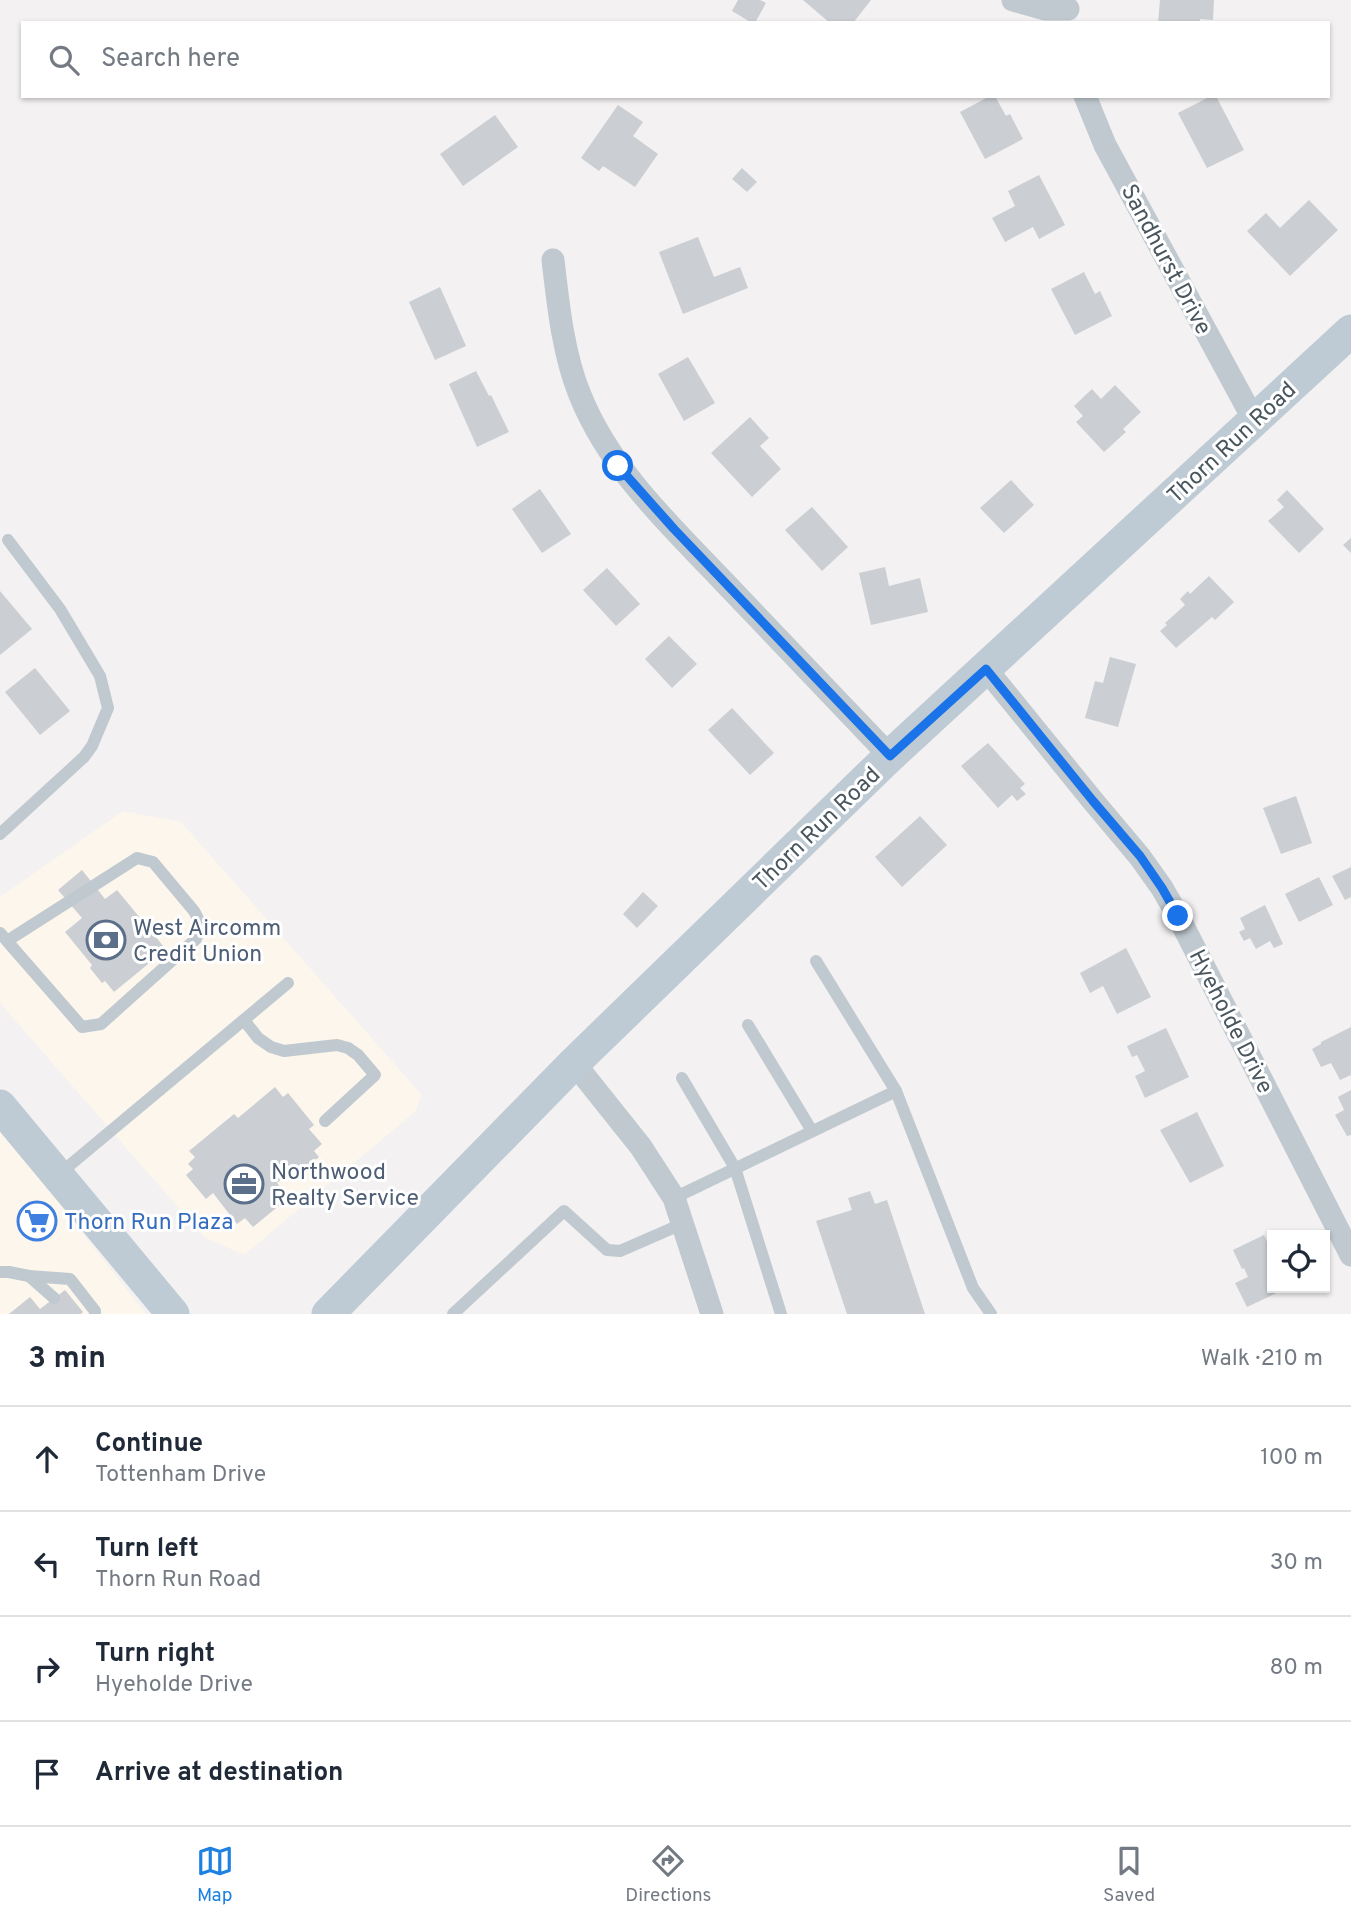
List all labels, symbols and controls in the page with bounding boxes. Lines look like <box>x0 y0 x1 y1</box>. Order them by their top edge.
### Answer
search box <box>21 21 1330 98</box>
icon: search <box>45 41 83 79</box>
text: Search here <box>101 43 240 76</box>
street label: Sandhurst Drive <box>1113 180 1217 340</box>
street label: Thorn Run Road <box>1162 377 1303 511</box>
route start <box>602 450 633 481</box>
street label: Thorn Run Road <box>748 762 888 898</box>
route end <box>1162 900 1193 931</box>
place label: West Aircomm Credit Union <box>133 915 281 970</box>
bank icon: West Aircomm Credit Union <box>85 919 127 961</box>
street label: Hyeholde Drive <box>1181 945 1279 1099</box>
place label: Northwood Realty Service <box>271 1159 419 1214</box>
office icon: Northwood Realty Service <box>223 1163 265 1205</box>
supermarket icon: Thorn Run Plaza <box>16 1200 58 1242</box>
place label: Thorn Run Plaza <box>64 1209 233 1238</box>
map controls <box>1267 1230 1330 1293</box>
button: locate <box>1267 1230 1330 1293</box>
text: 3 min <box>28 1341 106 1378</box>
text: Walk · 210 m <box>1201 1345 1323 1374</box>
text: Continue <box>95 1428 203 1461</box>
icon: ahead <box>28 1440 66 1478</box>
text: 100 m <box>1260 1444 1323 1473</box>
text: Tottenham Drive <box>95 1461 266 1490</box>
text: Turn left <box>95 1533 199 1566</box>
icon: left <box>28 1545 66 1583</box>
text: 30 m <box>1270 1549 1323 1578</box>
text: Thorn Run Road <box>95 1566 261 1595</box>
text: Turn right <box>95 1638 215 1671</box>
icon: right <box>28 1650 66 1688</box>
text: 80 m <box>1270 1654 1323 1683</box>
text: Hyeholde Drive <box>95 1671 253 1700</box>
icon: arrive <box>28 1755 66 1793</box>
text: Arrive at destination <box>95 1757 343 1790</box>
tab: Map <box>196 1842 234 1908</box>
tab: Directions <box>625 1842 712 1908</box>
tab: Saved <box>1103 1842 1155 1908</box>

